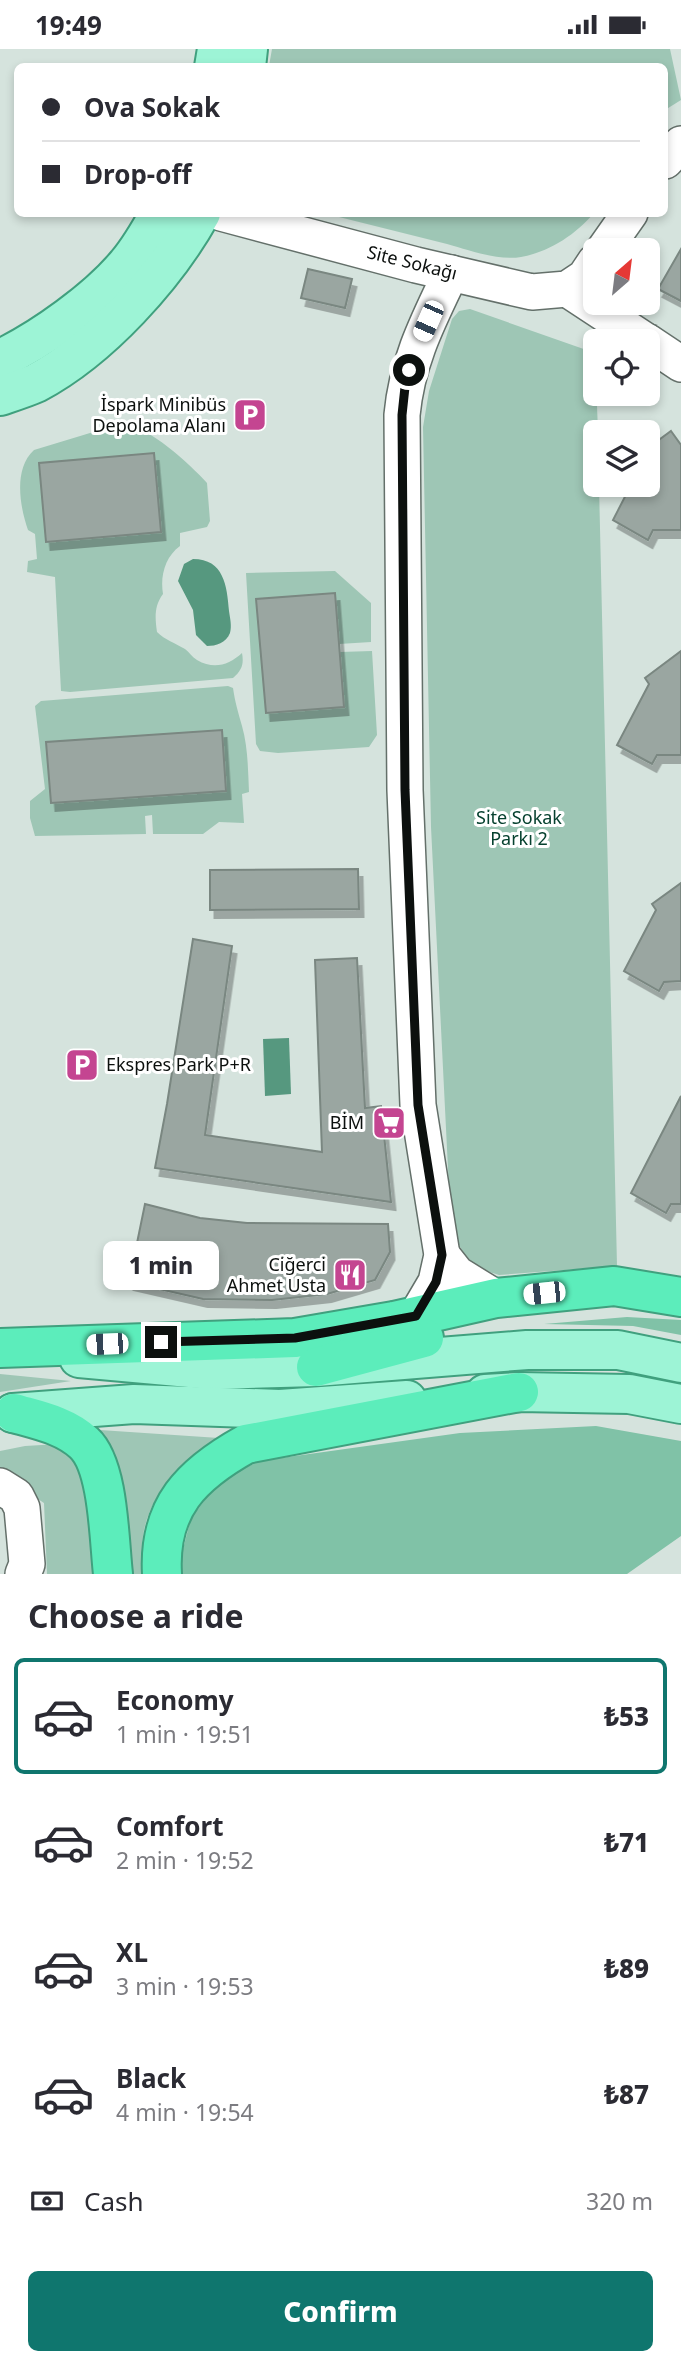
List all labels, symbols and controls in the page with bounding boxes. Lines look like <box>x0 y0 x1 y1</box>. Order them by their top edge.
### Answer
text: 19:49 <box>35 7 102 43</box>
text: Ova Sokak <box>84 89 220 125</box>
text: Drop-off <box>84 156 191 192</box>
north arrow <box>583 238 660 315</box>
map controls <box>583 238 660 497</box>
street label: Site Sokağı <box>365 239 460 285</box>
car <box>410 298 447 344</box>
button: locate <box>583 329 660 406</box>
route start <box>393 354 425 386</box>
place label: İspark Minibüs Depolama Alanı <box>92 392 226 437</box>
parking icon: İspark Minibüs Depolama Alanı <box>231 396 269 434</box>
button: layers <box>583 420 660 497</box>
park label: Site Sokak Parkı 2 <box>476 805 562 850</box>
parking icon: Ekspres Park P+R <box>63 1046 101 1084</box>
place label: Ekspres Park P+R <box>106 1052 251 1076</box>
supermarket icon: BİM <box>370 1104 408 1142</box>
place label: BİM <box>330 1110 364 1134</box>
callout: 1 min <box>103 1241 219 1289</box>
text: 1 min <box>129 1249 193 1281</box>
place label: Ciğerci Ahmet Usta <box>227 1252 326 1297</box>
restaurant icon: Ciğerci Ahmet Usta <box>331 1256 369 1294</box>
car <box>523 1280 566 1306</box>
route end <box>145 1326 177 1358</box>
car <box>86 1333 129 1355</box>
text: Choose a ride <box>28 1594 244 1637</box>
text: Economy <box>116 1682 234 1718</box>
icon: car <box>32 1685 95 1748</box>
text: ₺53 <box>604 1698 649 1734</box>
text: 1 min · 19:51 <box>116 1718 254 1750</box>
text: Comfort <box>116 1808 224 1844</box>
icon: car <box>32 1811 95 1874</box>
text: ₺71 <box>604 1824 649 1860</box>
text: 2 min · 19:52 <box>116 1844 254 1876</box>
text: XL <box>116 1934 148 1970</box>
icon: car <box>32 1937 95 2000</box>
text: ₺89 <box>604 1950 649 1986</box>
text: 3 min · 19:53 <box>116 1970 254 2002</box>
text: Black <box>116 2060 186 2096</box>
icon: car <box>32 2063 95 2126</box>
text: ₺87 <box>604 2076 649 2112</box>
text: 4 min · 19:54 <box>116 2096 254 2128</box>
icon: cash <box>28 2182 66 2220</box>
text: Cash <box>84 2183 144 2219</box>
text: 320 m <box>586 2185 653 2217</box>
button: Confirm <box>28 2271 653 2351</box>

